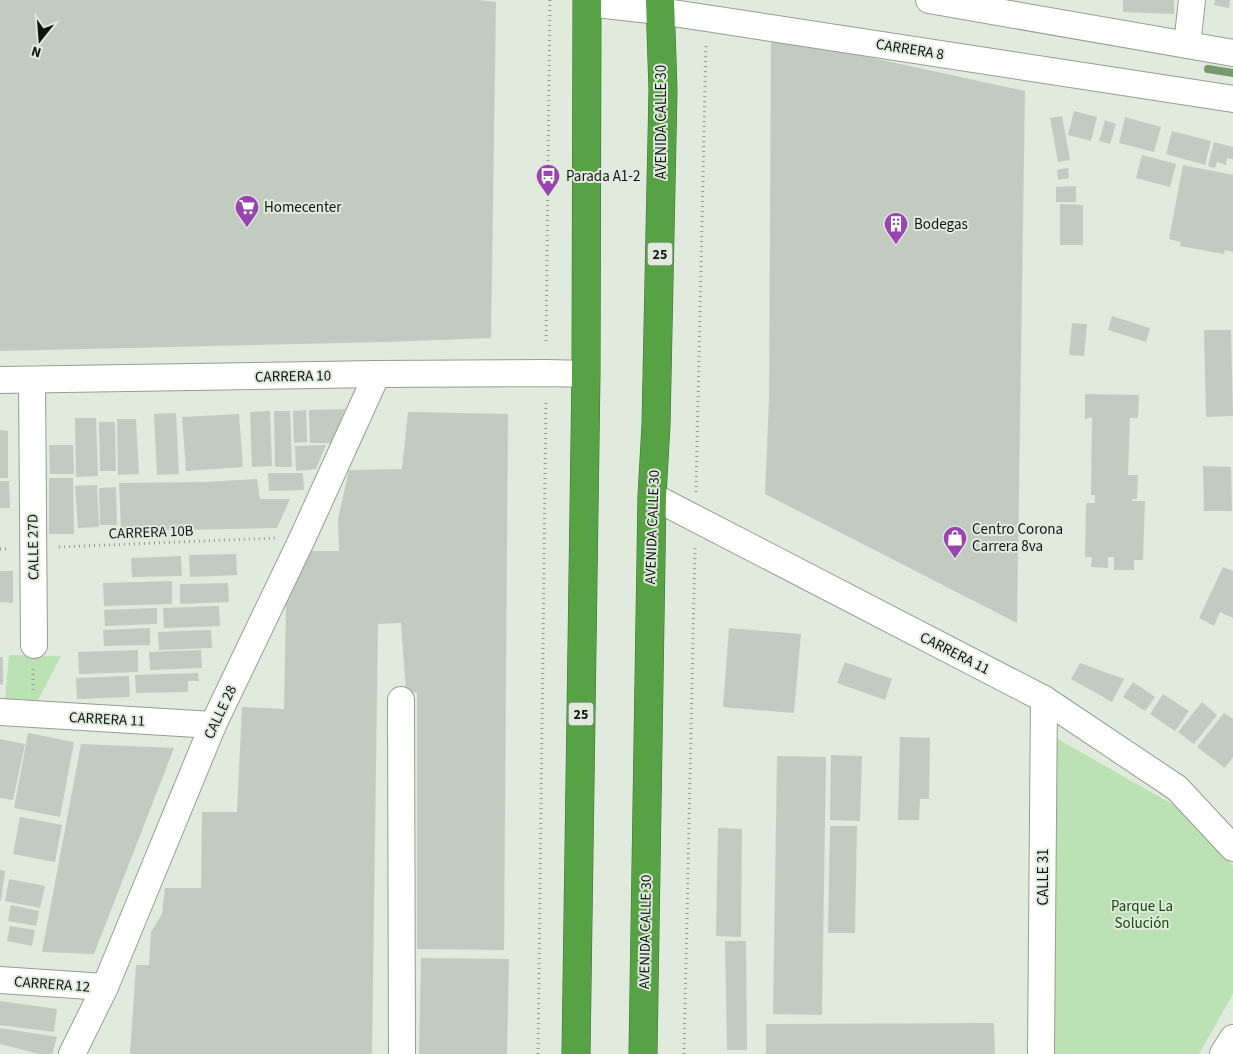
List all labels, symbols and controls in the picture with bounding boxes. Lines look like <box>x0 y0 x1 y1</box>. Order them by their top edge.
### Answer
north arrow <box>15 15 65 65</box>
street label: CARRERA 8 <box>874 34 946 65</box>
text: N <box>29 41 44 62</box>
street label: AVENIDA CALLE 30 <box>651 65 672 179</box>
bus stop icon: Parada A1-2 <box>535 163 561 197</box>
place label: Parada A1-2 <box>566 166 640 187</box>
supermarket icon: Homecenter <box>234 194 260 228</box>
place label: Homecenter <box>264 197 342 218</box>
building icon: Bodegas <box>883 211 909 245</box>
place label: Bodegas <box>914 214 968 235</box>
road number: 25 <box>648 242 672 266</box>
street label: CARRERA 10 <box>255 365 331 388</box>
street label: AVENIDA CALLE 30 <box>640 469 665 585</box>
street label: CALLE 27D <box>22 514 45 580</box>
place label: Centro Corona Carrera 8va <box>972 519 1063 557</box>
street label: CARRERA 10B <box>108 521 194 544</box>
shop icon: Centro Corona Carrera 8va <box>942 525 968 559</box>
street label: CARRERA 11 <box>916 627 994 680</box>
street label: CALLE 28 <box>199 682 242 743</box>
road number: 25 <box>568 702 594 726</box>
street label: CARRERA 11 <box>68 707 146 732</box>
street label: CALLE 31 <box>1033 848 1054 906</box>
street label: AVENIDA CALLE 30 <box>634 875 657 989</box>
park label: Parque La Solución <box>1111 896 1173 934</box>
street label: CARRERA 12 <box>13 971 91 998</box>

